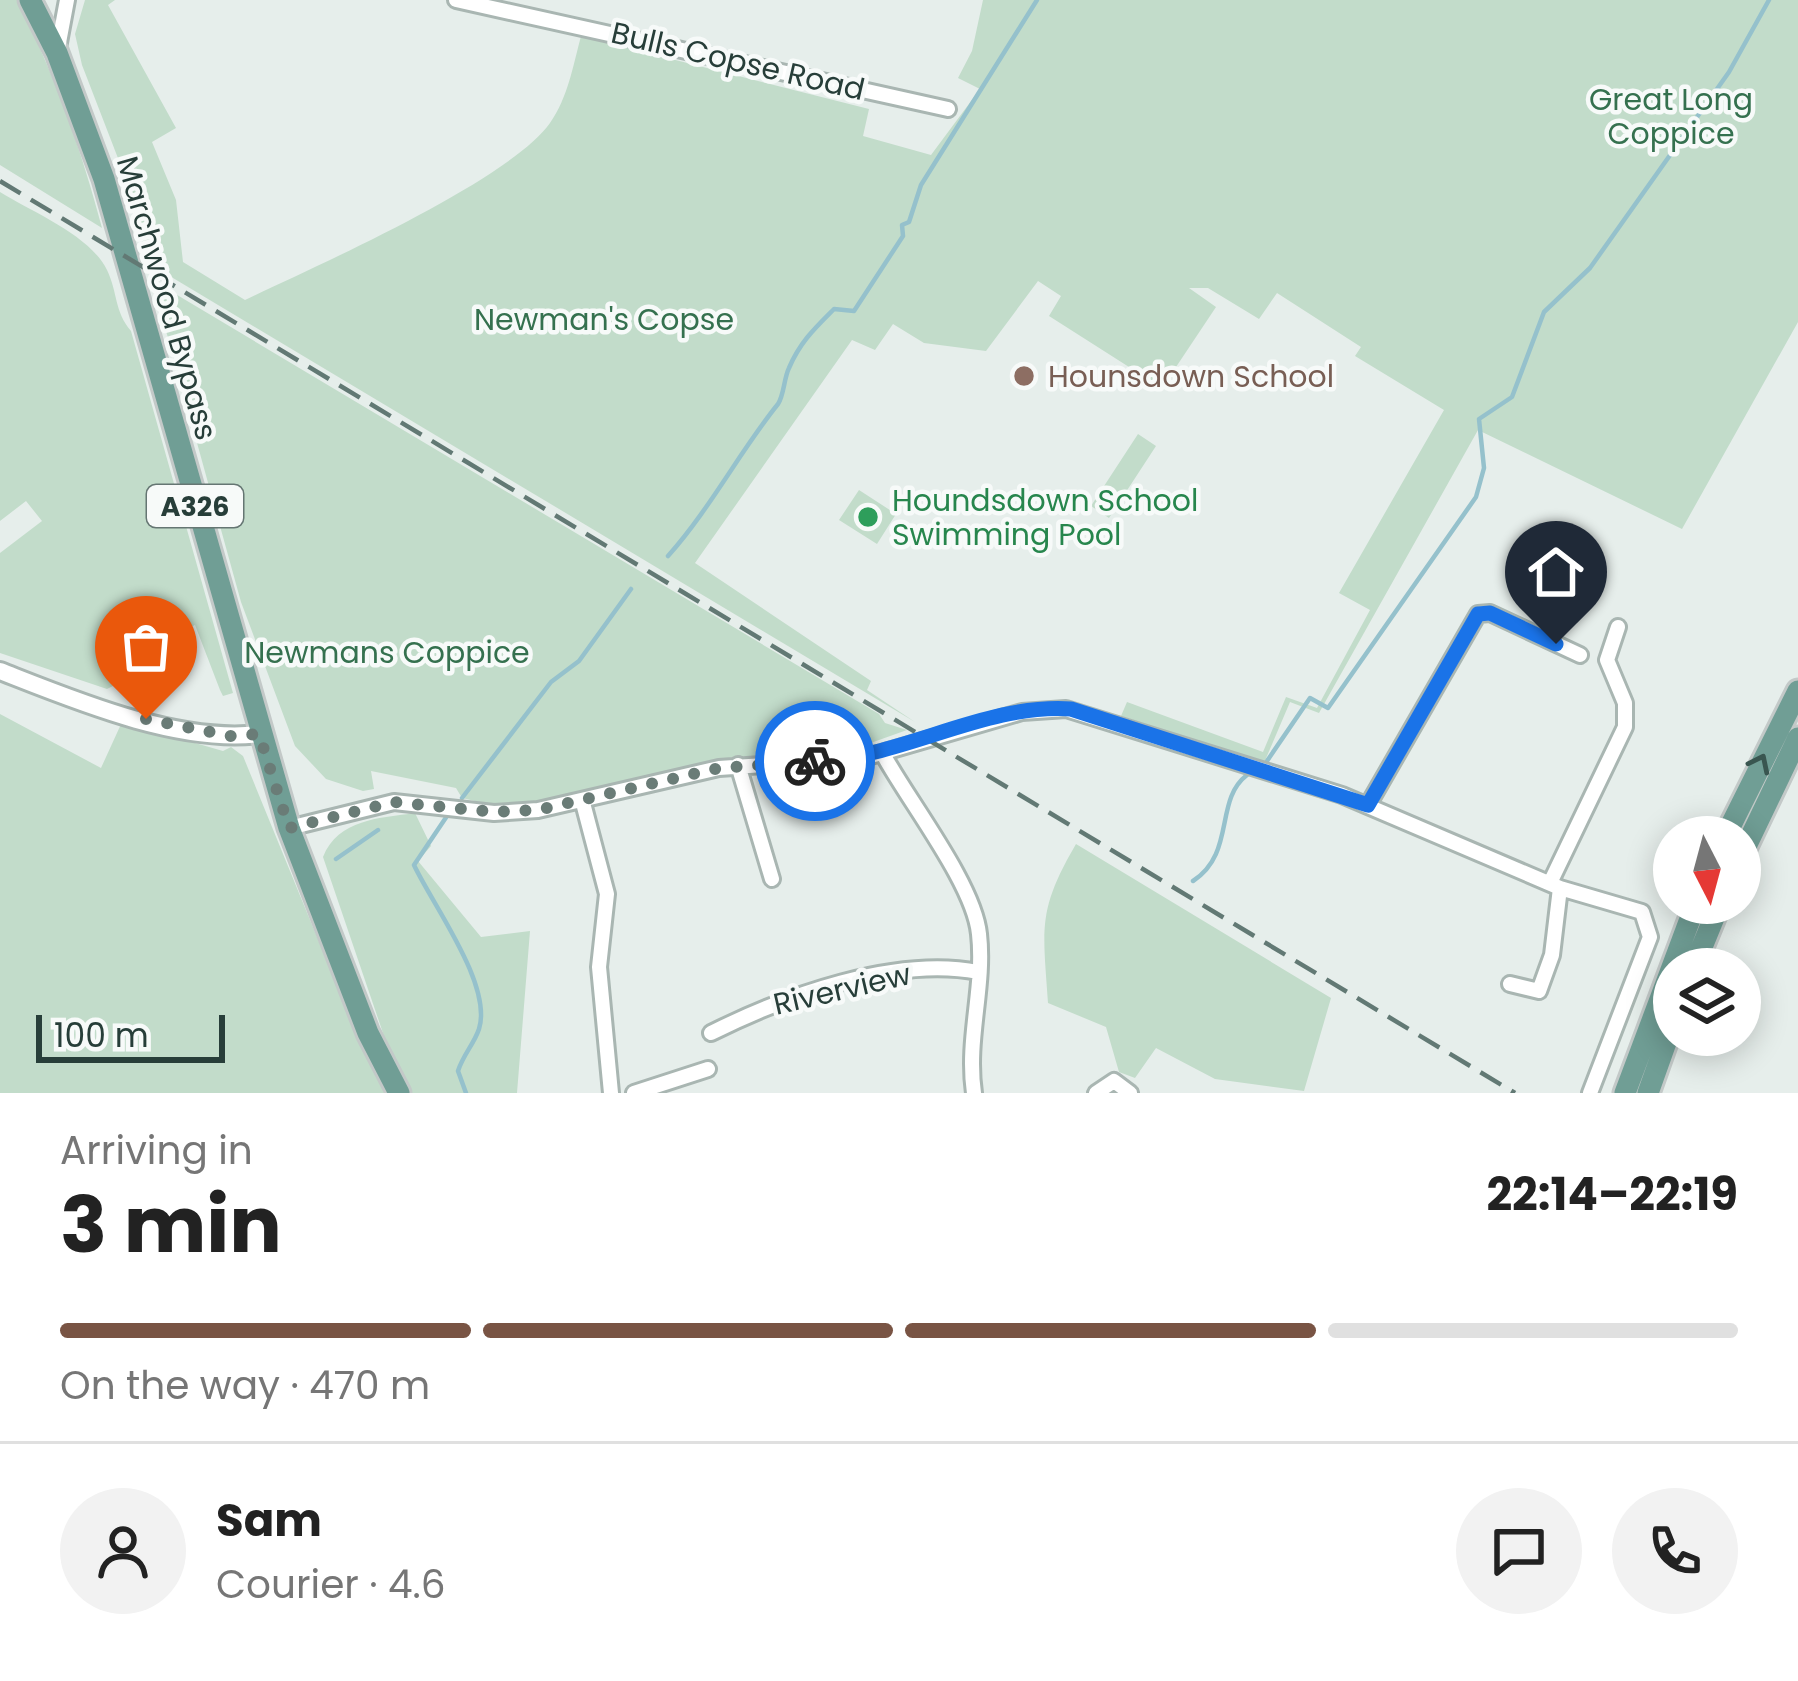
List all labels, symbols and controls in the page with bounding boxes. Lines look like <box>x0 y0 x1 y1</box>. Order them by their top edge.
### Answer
street label: Bulls Copse Road <box>607 11 869 111</box>
park label: Great Long Coppice <box>1589 78 1753 155</box>
street label: Marchwood Bypass <box>106 151 228 445</box>
park label: Newman's Copse <box>474 298 734 341</box>
place label: Hounsdown School <box>1048 355 1334 398</box>
marker: Hounsdown School <box>1011 363 1037 389</box>
place label: Houndsdown School Swimming Pool <box>892 479 1198 556</box>
road number: A326 <box>147 485 243 527</box>
marker: Houndsdown School Swimming Pool <box>855 504 881 530</box>
pin <box>1505 521 1607 644</box>
icon: home <box>1523 539 1589 605</box>
pin <box>95 596 197 719</box>
icon: bag <box>113 614 179 680</box>
park label: Newmans Coppice <box>244 631 530 674</box>
courier <box>755 701 875 821</box>
icon: bike <box>782 728 848 794</box>
one-way arrow <box>1746 754 1769 776</box>
north arrow <box>1653 816 1761 924</box>
map controls <box>1653 816 1761 1056</box>
button: layers <box>1653 948 1761 1056</box>
street label: Riverview <box>769 952 915 1026</box>
scale bar <box>36 1009 225 1062</box>
text: 100 m <box>54 1012 149 1059</box>
text: Arriving in <box>60 1123 253 1178</box>
text: 22:14–22:19 <box>1486 1163 1738 1226</box>
text: 3 min <box>60 1170 282 1279</box>
text: On the way · 470 m <box>60 1358 430 1413</box>
button: person <box>60 1488 186 1614</box>
button: chat <box>1456 1488 1582 1614</box>
button: phone <box>1612 1488 1738 1614</box>
text: Sam <box>216 1489 322 1552</box>
text: Courier · 4.6 <box>216 1557 445 1612</box>

